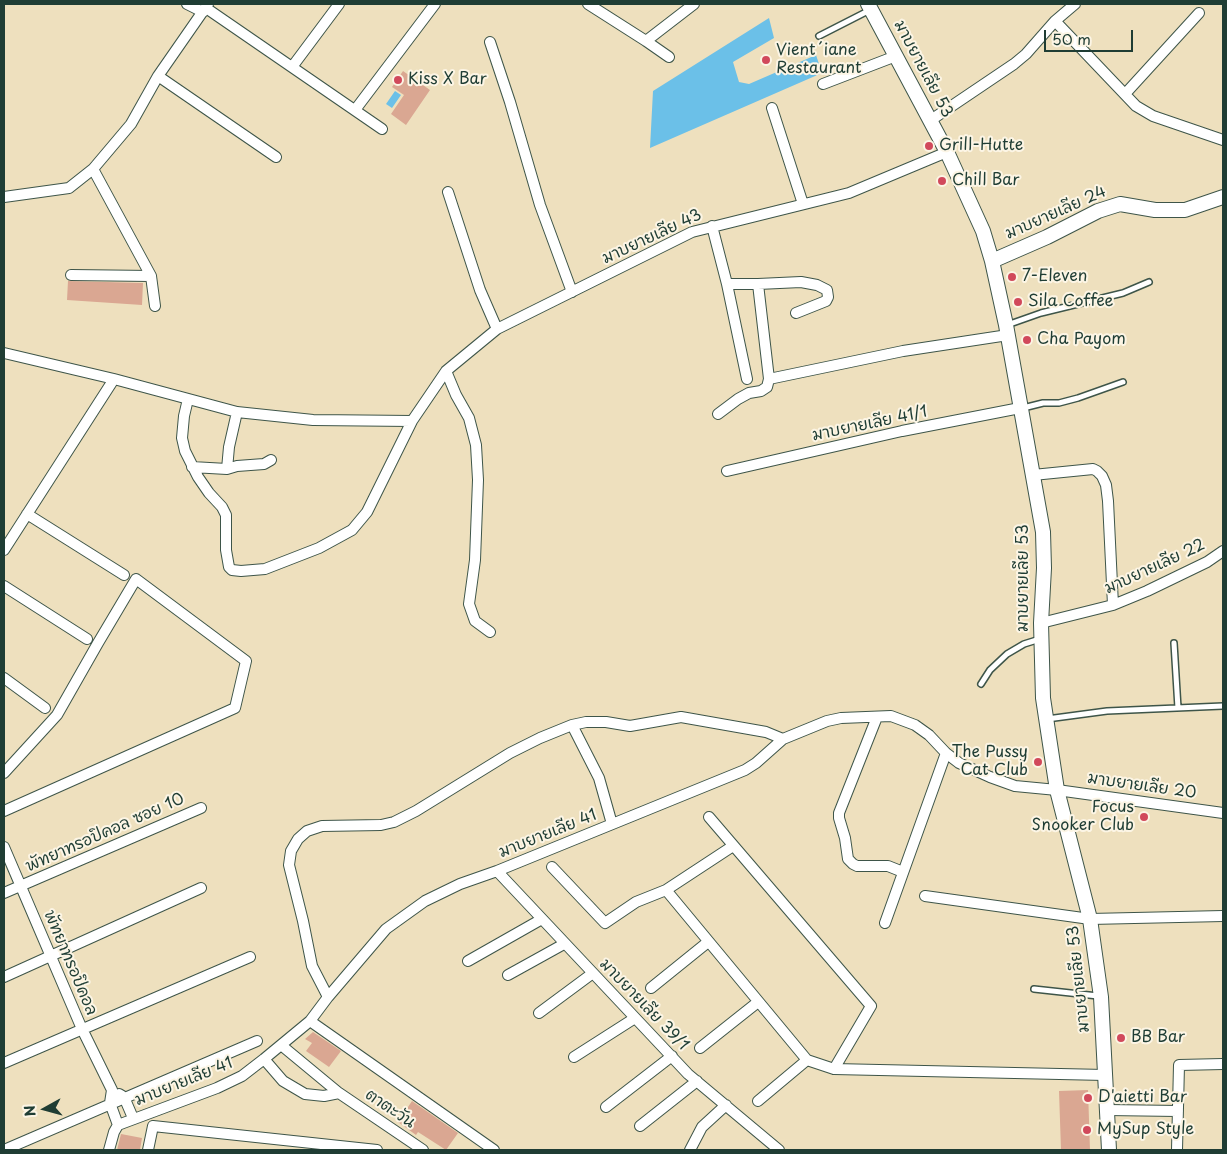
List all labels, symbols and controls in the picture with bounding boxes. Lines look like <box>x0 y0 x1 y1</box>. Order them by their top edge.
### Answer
street label: มาบยายเลีย 53 <box>889 17 957 121</box>
scale bar <box>1047 20 1136 52</box>
text: 50 m <box>1052 27 1091 50</box>
place label: Vient´iane Restaurant <box>776 41 862 79</box>
marker: Vient´iane Restaurant <box>760 54 772 66</box>
place label: Kiss X Bar <box>408 70 487 90</box>
marker: Kiss X Bar <box>392 74 404 86</box>
place label: Grill-Hutte <box>939 136 1023 156</box>
marker: Grill-Hutte <box>923 140 935 152</box>
place label: Chill Bar <box>952 171 1019 191</box>
marker: Chill Bar <box>936 175 948 187</box>
street label: มาบยายเลีย 24 <box>1003 182 1109 244</box>
street label: มาบยายเลีย 43 <box>599 206 705 268</box>
place label: 7-Eleven <box>1022 267 1087 287</box>
marker: 7-Eleven <box>1006 271 1018 283</box>
place label: Sila Coffee <box>1028 292 1114 312</box>
marker: Sila Coffee <box>1012 296 1024 308</box>
place label: Cha Payom <box>1037 330 1126 350</box>
marker: Cha Payom <box>1021 334 1033 346</box>
street label: มาบยายเลีย 41/1 <box>811 402 929 446</box>
street label: มาบยายเลีย 53 <box>1014 524 1034 632</box>
street label: มาบยายเลีย 22 <box>1102 535 1208 599</box>
place label: The Pussy Cat Club <box>951 743 1028 781</box>
marker: The Pussy Cat Club <box>1032 756 1044 768</box>
street label: มาบยายเลีย 20 <box>1086 769 1198 803</box>
street label: พัทยาทรอปิคอล ซอย 10 <box>23 789 187 877</box>
place label: Focus Snooker Club <box>1032 798 1134 836</box>
street label: มาบยายเลีย 41 <box>496 806 600 862</box>
marker: Focus Snooker Club <box>1138 811 1150 823</box>
street label: พัทยาทรอปิคอล <box>39 908 101 1018</box>
street label: มาบยายเลีย 53 <box>1064 925 1094 1033</box>
street label: มาบยายเลีย 39/1 <box>595 955 693 1055</box>
place label: BB Bar <box>1131 1028 1185 1048</box>
marker: BB Bar <box>1115 1032 1127 1044</box>
street label: มาบยายเลีย 41 <box>132 1054 236 1110</box>
north arrow <box>20 1084 70 1134</box>
street label: ตาตะวัน <box>361 1085 419 1133</box>
place label: D'aietti Bar <box>1098 1088 1187 1108</box>
marker: D'aietti Bar <box>1082 1092 1094 1104</box>
text: N <box>19 1104 41 1118</box>
place label: MySup Style <box>1097 1120 1194 1140</box>
marker: MySup Style <box>1081 1124 1093 1136</box>

